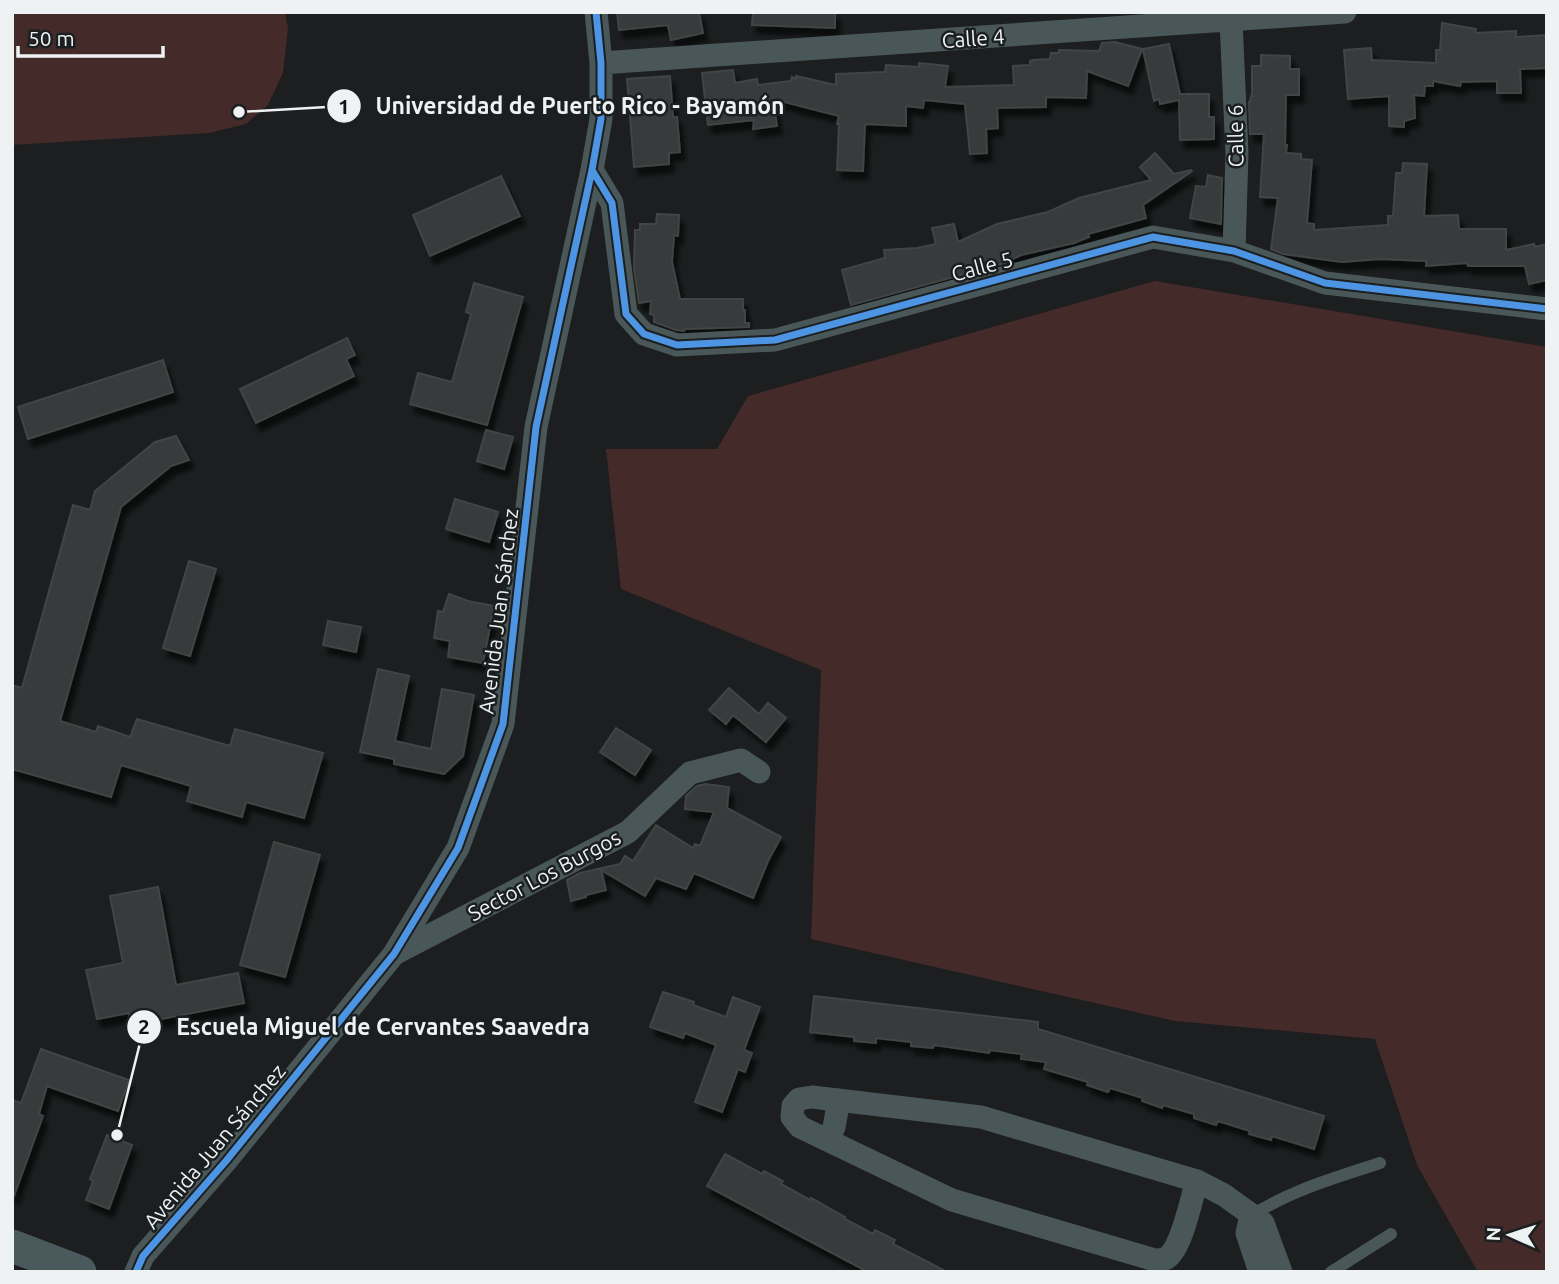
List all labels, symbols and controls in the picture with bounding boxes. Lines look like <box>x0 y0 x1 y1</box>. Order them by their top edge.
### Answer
scale bar <box>18 14 163 58</box>
street label: Calle 4 <box>941 24 1005 52</box>
text: 50 m <box>28 26 75 50</box>
callout: Universidad de Puerto Rico - Bayamón <box>327 84 799 128</box>
text: Universidad de Puerto Rico - Bayamón <box>376 93 784 118</box>
text: 1 <box>338 94 350 118</box>
street label: Calle 6 <box>1222 104 1248 168</box>
street label: Calle 5 <box>948 246 1016 286</box>
street label: Avenida Juan Sánchez <box>473 507 523 715</box>
street label: Sector Los Burgos <box>464 825 624 925</box>
callout: Escuela Miguel de Cervantes Saavedra <box>127 1005 603 1049</box>
text: 2 <box>138 1014 150 1038</box>
text: Escuela Miguel de Cervantes Saavedra <box>176 1014 590 1039</box>
street label: Avenida Juan Sánchez <box>138 1059 290 1233</box>
north arrow <box>1475 1200 1545 1270</box>
text: N <box>1482 1226 1504 1242</box>

